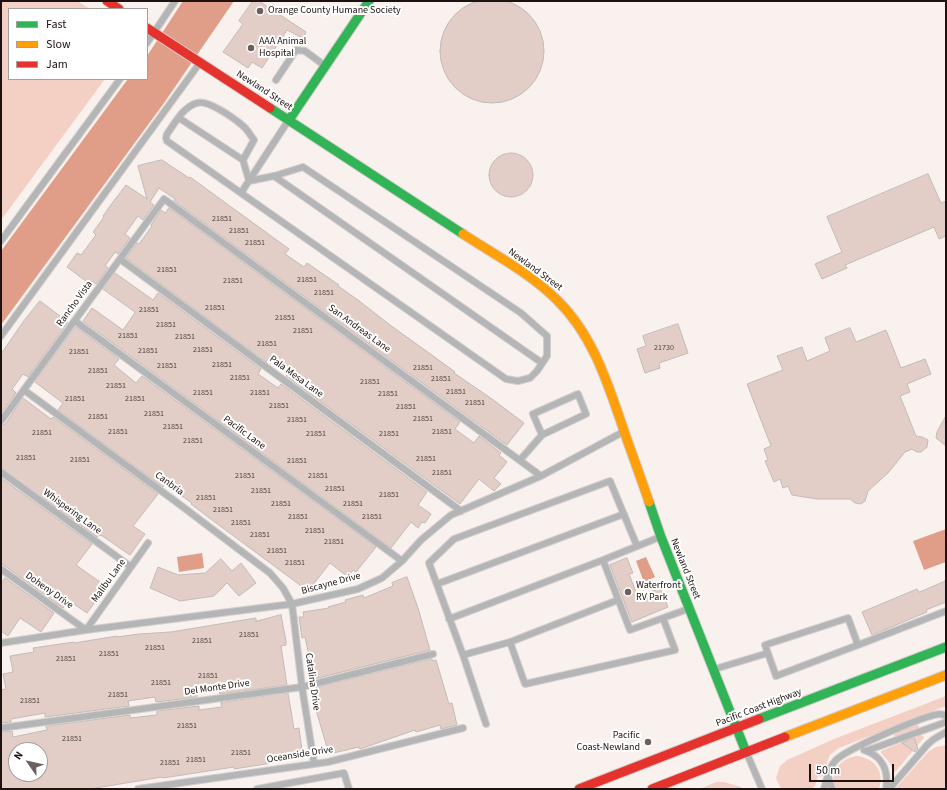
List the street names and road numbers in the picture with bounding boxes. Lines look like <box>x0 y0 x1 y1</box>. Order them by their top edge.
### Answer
street label: Newland Street <box>234 68 294 114</box>
street label: Newland Street <box>505 246 565 294</box>
street label: Rancho Vista <box>54 279 96 329</box>
street label: San Andreas Lane <box>326 302 392 356</box>
street label: Pala Mesa Lane <box>267 353 325 401</box>
street label: Pacific Lane <box>220 414 268 452</box>
street label: Canbria <box>152 470 186 498</box>
street label: Whispering Lane <box>40 487 104 537</box>
street label: Newland Street <box>667 537 703 601</box>
street label: Malibu Lane <box>89 557 129 605</box>
street label: Doheny Drive <box>23 570 75 612</box>
street label: Biscayne Drive <box>300 570 362 598</box>
street label: Catalina Drive <box>302 652 322 712</box>
street label: Del Monte Drive <box>184 677 250 699</box>
street label: Pacific Coast Highway <box>714 686 804 730</box>
street label: Oceanside Drive <box>266 744 334 766</box>

